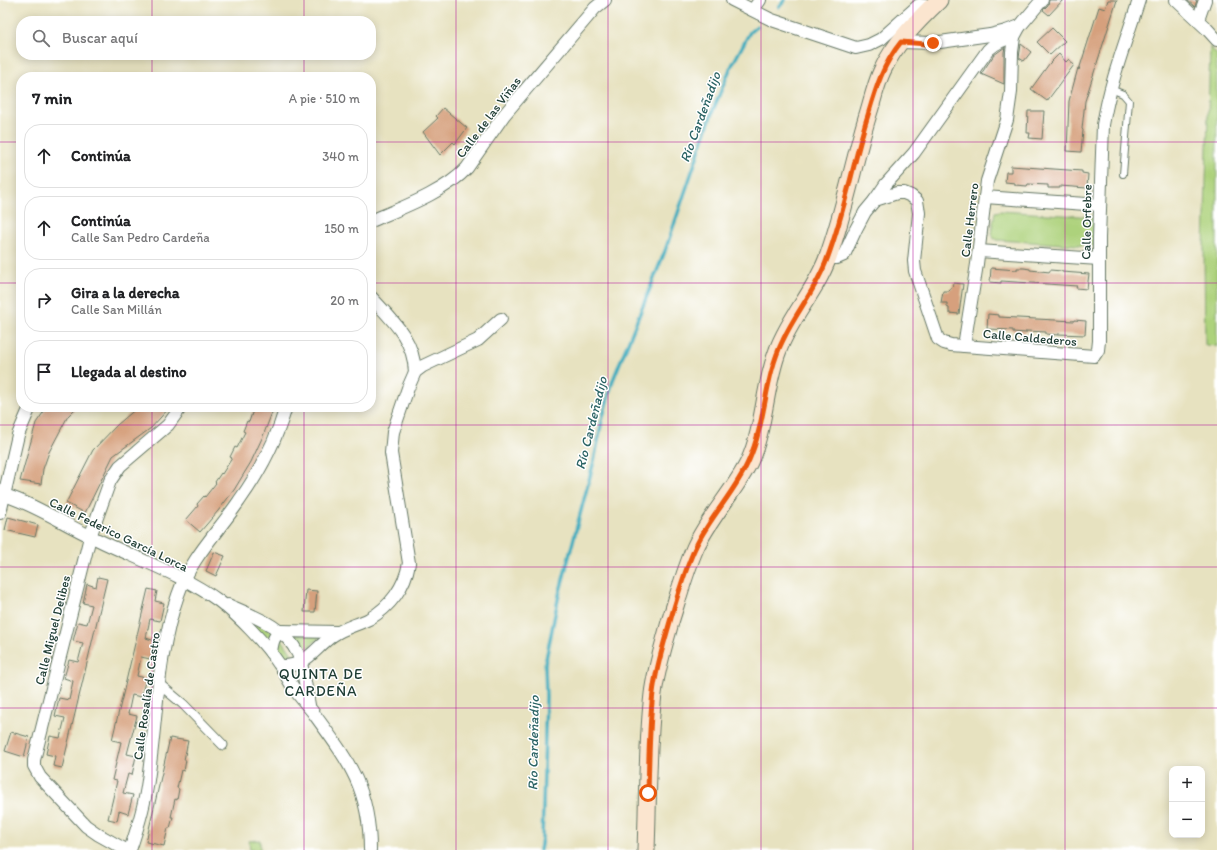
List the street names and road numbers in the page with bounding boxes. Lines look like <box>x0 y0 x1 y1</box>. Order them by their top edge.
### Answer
street label: Calle de las Viñas <box>453 74 524 161</box>
street label: Calle Herrero <box>957 182 982 258</box>
street label: Calle Orfebre <box>1078 184 1095 260</box>
street label: Calle Caldederos <box>982 326 1078 349</box>
street label: Calle Federico García Lorca <box>47 494 191 575</box>
street label: Calle Miguel Delibes <box>32 573 73 687</box>
street label: Calle Rosalía de Castro <box>130 631 163 761</box>

